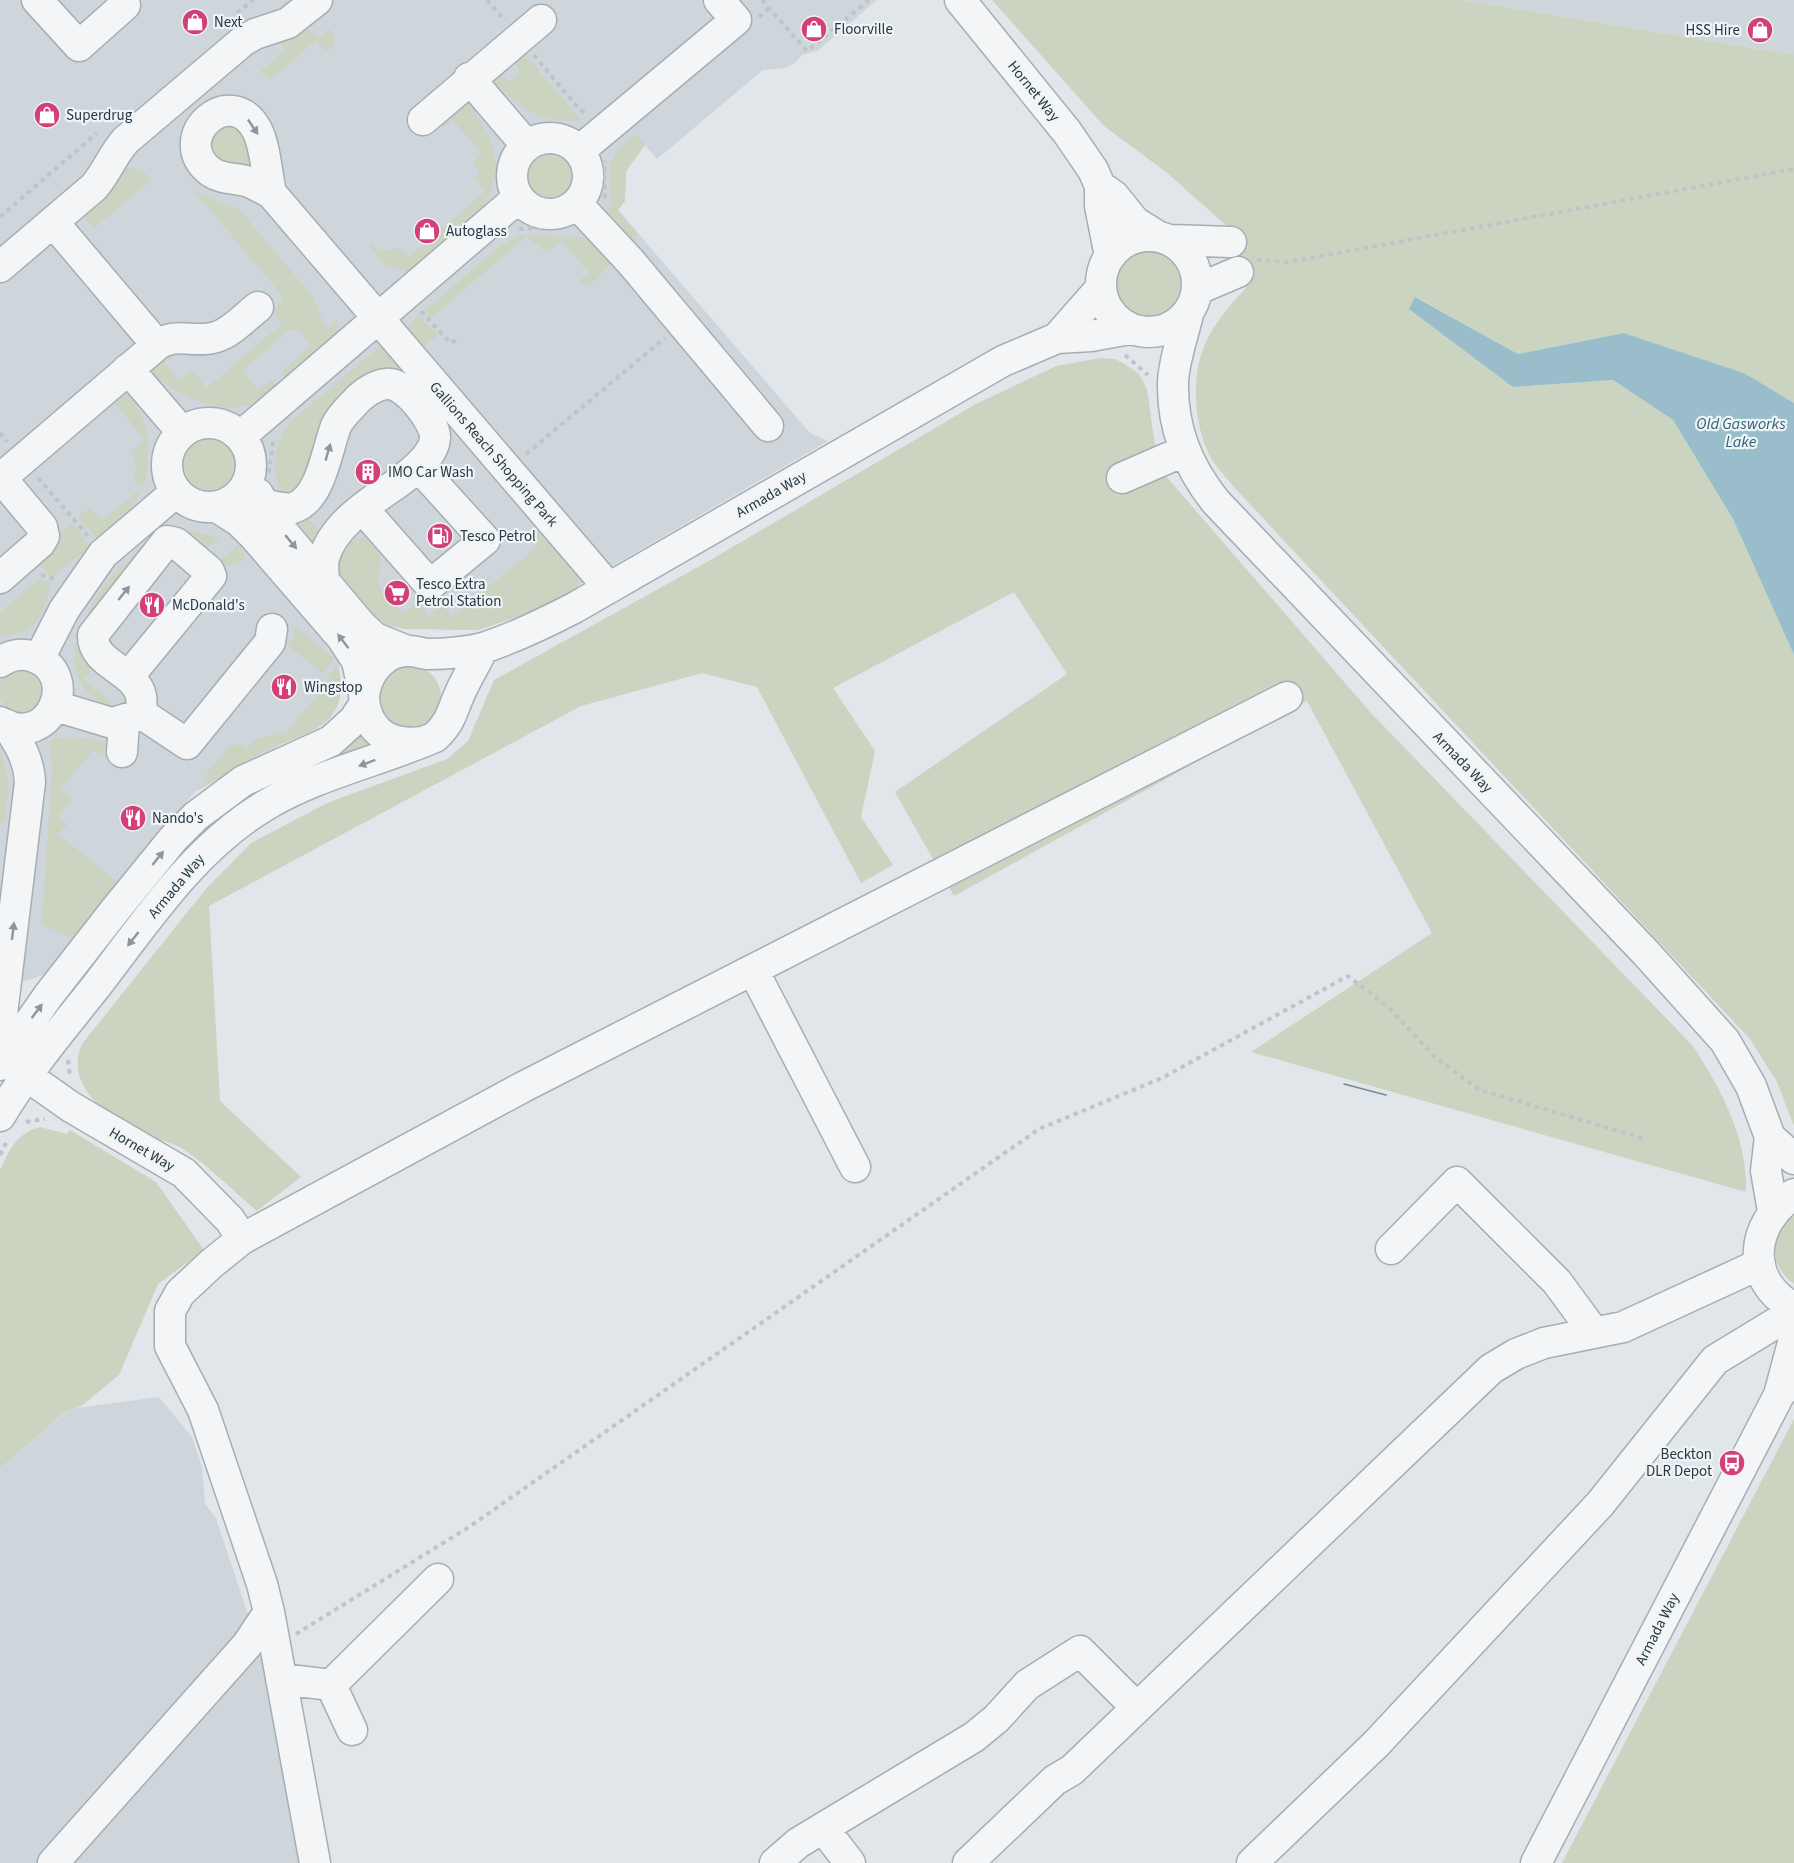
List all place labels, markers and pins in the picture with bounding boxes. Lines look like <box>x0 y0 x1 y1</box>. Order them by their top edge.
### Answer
shop icon: Next <box>180 7 210 37</box>
place label: Next <box>214 12 242 33</box>
shop icon: Floorville <box>799 14 829 44</box>
shop icon: HSS Hire <box>1745 15 1775 45</box>
place label: Floorville <box>834 19 893 40</box>
place label: HSS Hire <box>1685 20 1740 41</box>
shop icon: Superdrug <box>32 100 62 130</box>
place label: Superdrug <box>66 105 133 126</box>
shop icon: Autoglass <box>412 216 442 246</box>
place label: Autoglass <box>446 221 507 242</box>
building icon: IMO Car Wash <box>353 457 383 487</box>
place label: IMO Car Wash <box>388 462 474 483</box>
fuel station icon: Tesco Petrol <box>425 521 455 551</box>
place label: Tesco Petrol <box>460 526 536 547</box>
place label: Tesco Extra Petrol Station <box>416 574 501 612</box>
supermarket icon: Tesco Extra Petrol Station <box>382 578 412 608</box>
restaurant icon: McDonald's <box>137 590 167 620</box>
place label: McDonald's <box>172 595 245 616</box>
restaurant icon: Wingstop <box>269 672 299 702</box>
place label: Wingstop <box>304 677 363 698</box>
restaurant icon: Nando's <box>118 803 148 833</box>
place label: Nando's <box>152 808 203 829</box>
place label: Beckton DLR Depot <box>1646 1444 1712 1482</box>
bus stop icon: Beckton DLR Depot <box>1717 1448 1747 1478</box>

